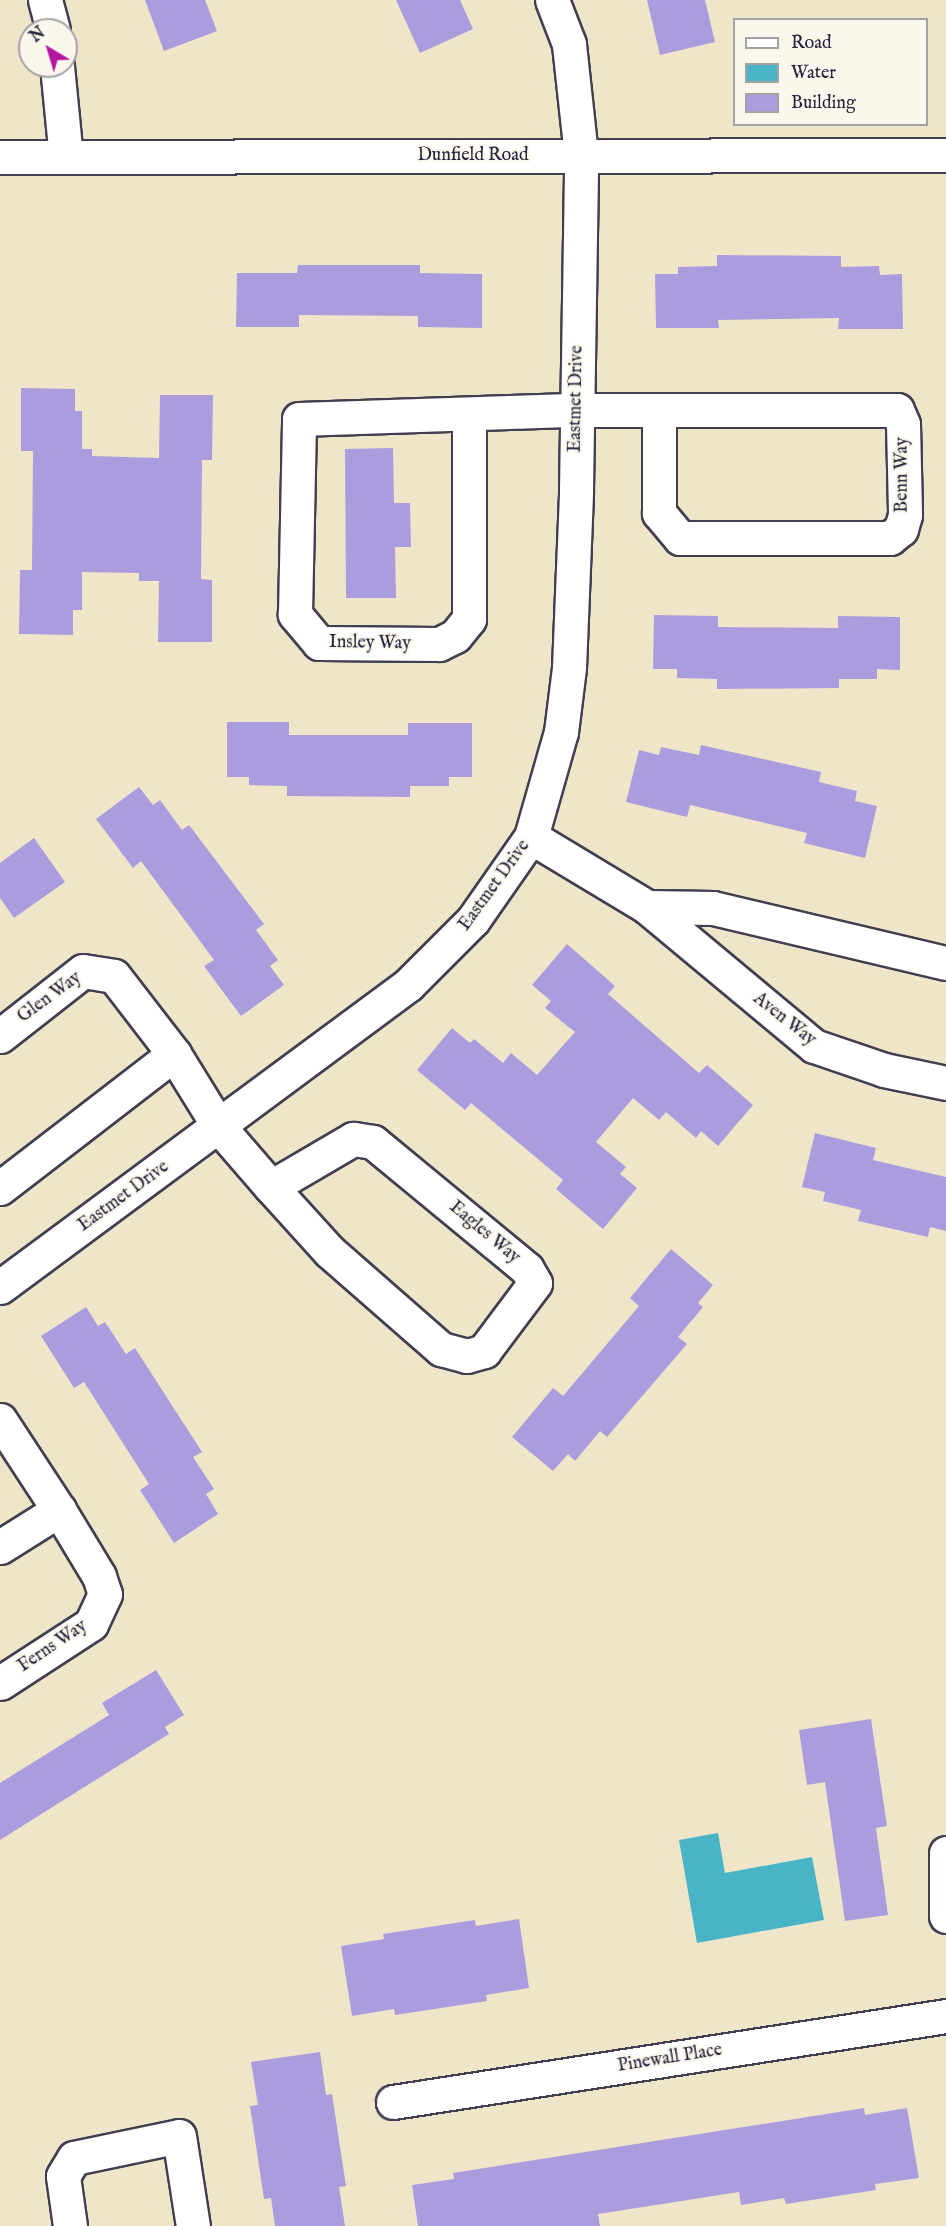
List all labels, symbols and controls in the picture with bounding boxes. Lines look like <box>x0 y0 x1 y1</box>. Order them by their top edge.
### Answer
north arrow <box>18 18 78 78</box>
legend <box>733 18 928 126</box>
text: N <box>27 23 50 48</box>
text: Road <box>791 32 832 55</box>
text: Water <box>791 62 836 85</box>
text: Building <box>791 92 856 115</box>
street label: Dunfield Road <box>417 145 529 167</box>
street label: Eastmet Drive <box>565 345 589 453</box>
street label: Benn Way <box>892 437 914 513</box>
street label: Insley Way <box>329 632 411 656</box>
street label: Eastmet Drive <box>455 836 535 936</box>
street label: Glen Way <box>14 968 86 1028</box>
street label: Aven Way <box>748 989 820 1051</box>
street label: Eastmet Drive <box>74 1157 174 1237</box>
street label: Eagles Way <box>444 1197 524 1269</box>
street label: Ferns Way <box>14 1616 92 1678</box>
street label: Pinewall Place <box>616 2040 724 2078</box>

